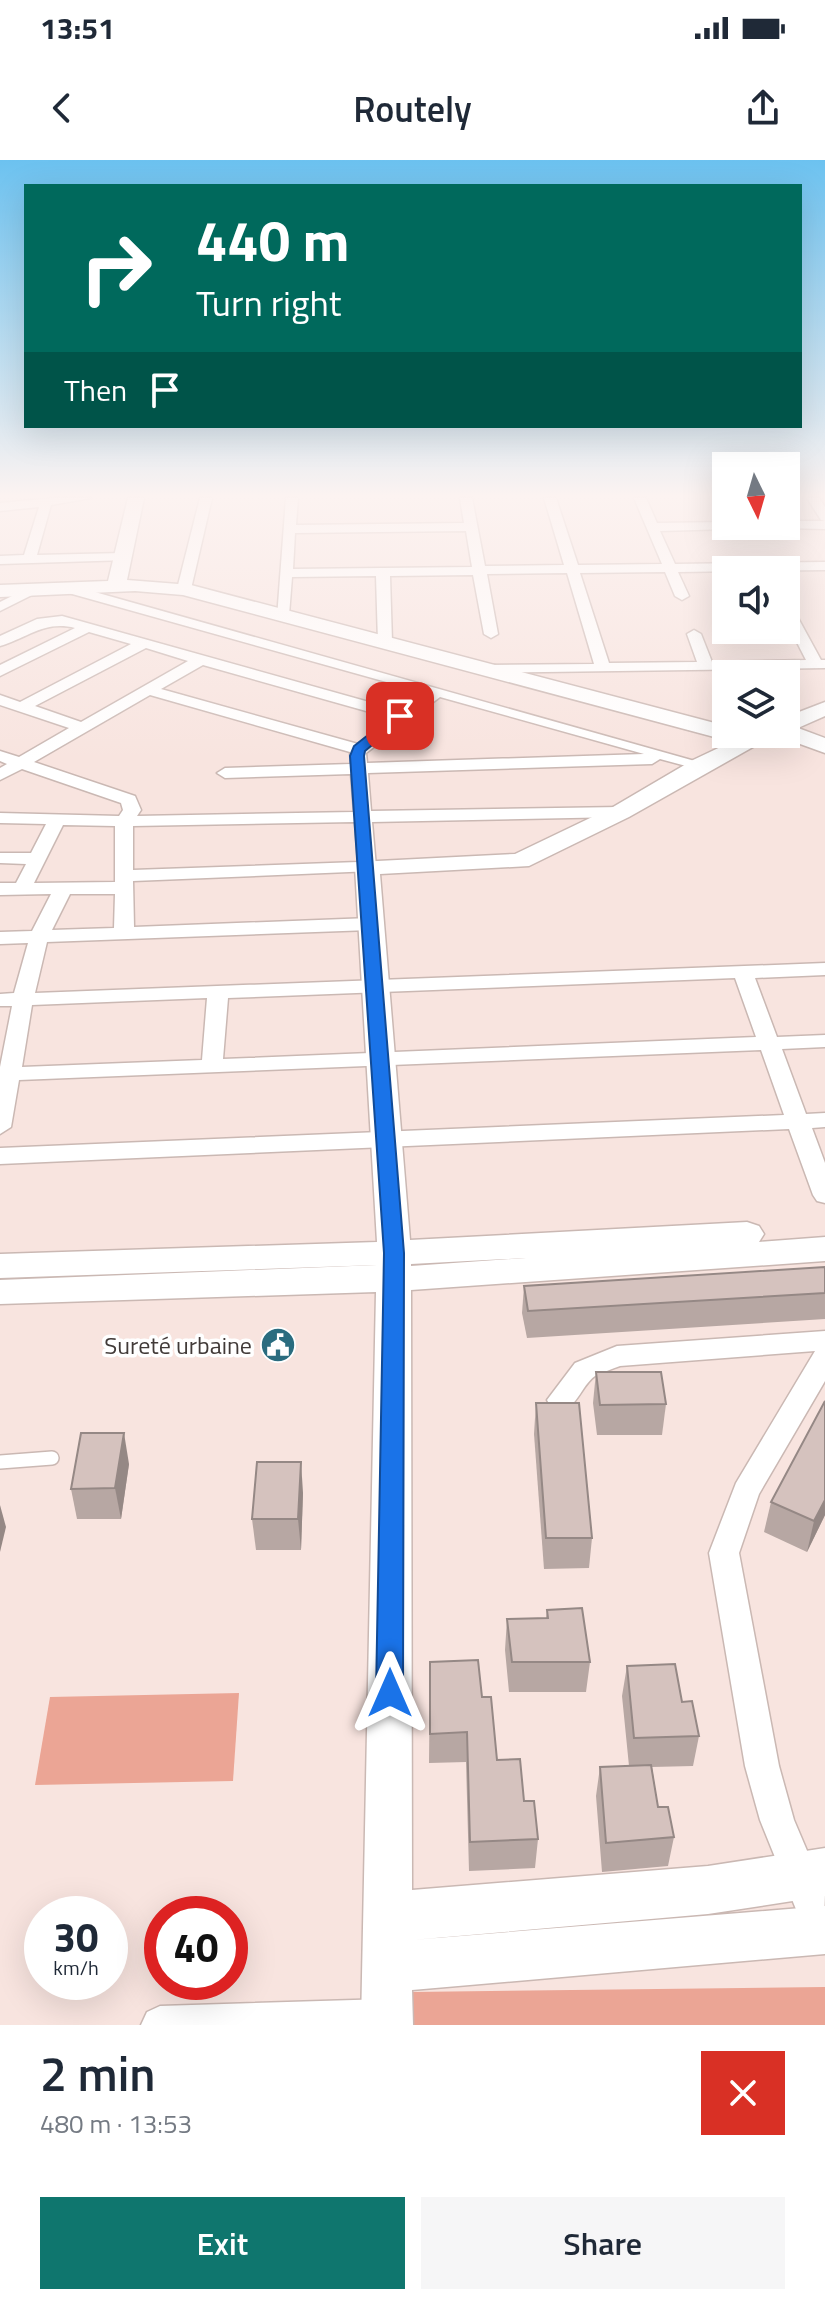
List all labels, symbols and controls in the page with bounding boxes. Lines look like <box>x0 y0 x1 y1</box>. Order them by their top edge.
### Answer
text: 13:51 <box>40 5 115 51</box>
text: Routely <box>353 81 472 136</box>
icon: back <box>40 86 84 130</box>
icon: share <box>741 86 785 130</box>
text: 440 m <box>196 198 349 283</box>
icon: right <box>64 216 168 320</box>
text: Turn right <box>196 275 341 330</box>
text: Then <box>64 367 127 413</box>
icon: arrive <box>143 368 187 412</box>
north arrow <box>712 452 800 540</box>
map controls <box>712 452 800 748</box>
button: sound <box>712 556 800 644</box>
button: layers <box>712 660 800 748</box>
pin <box>366 682 434 750</box>
icon: arrive <box>378 694 422 738</box>
public building icon: Sureté urbaine <box>259 1326 297 1364</box>
place label: Sureté urbaine <box>104 1327 252 1363</box>
position arrow <box>348 1651 432 1735</box>
speed limit sign: 40 <box>144 1896 248 2000</box>
text: 30 <box>54 1907 98 1968</box>
text: km/h <box>53 1952 99 1983</box>
text: 2 min <box>40 2037 155 2110</box>
button: close <box>701 2051 785 2135</box>
text: 480 m · 13:53 <box>40 2104 192 2143</box>
button: Exit <box>40 2197 405 2289</box>
button: Share <box>421 2197 785 2289</box>

